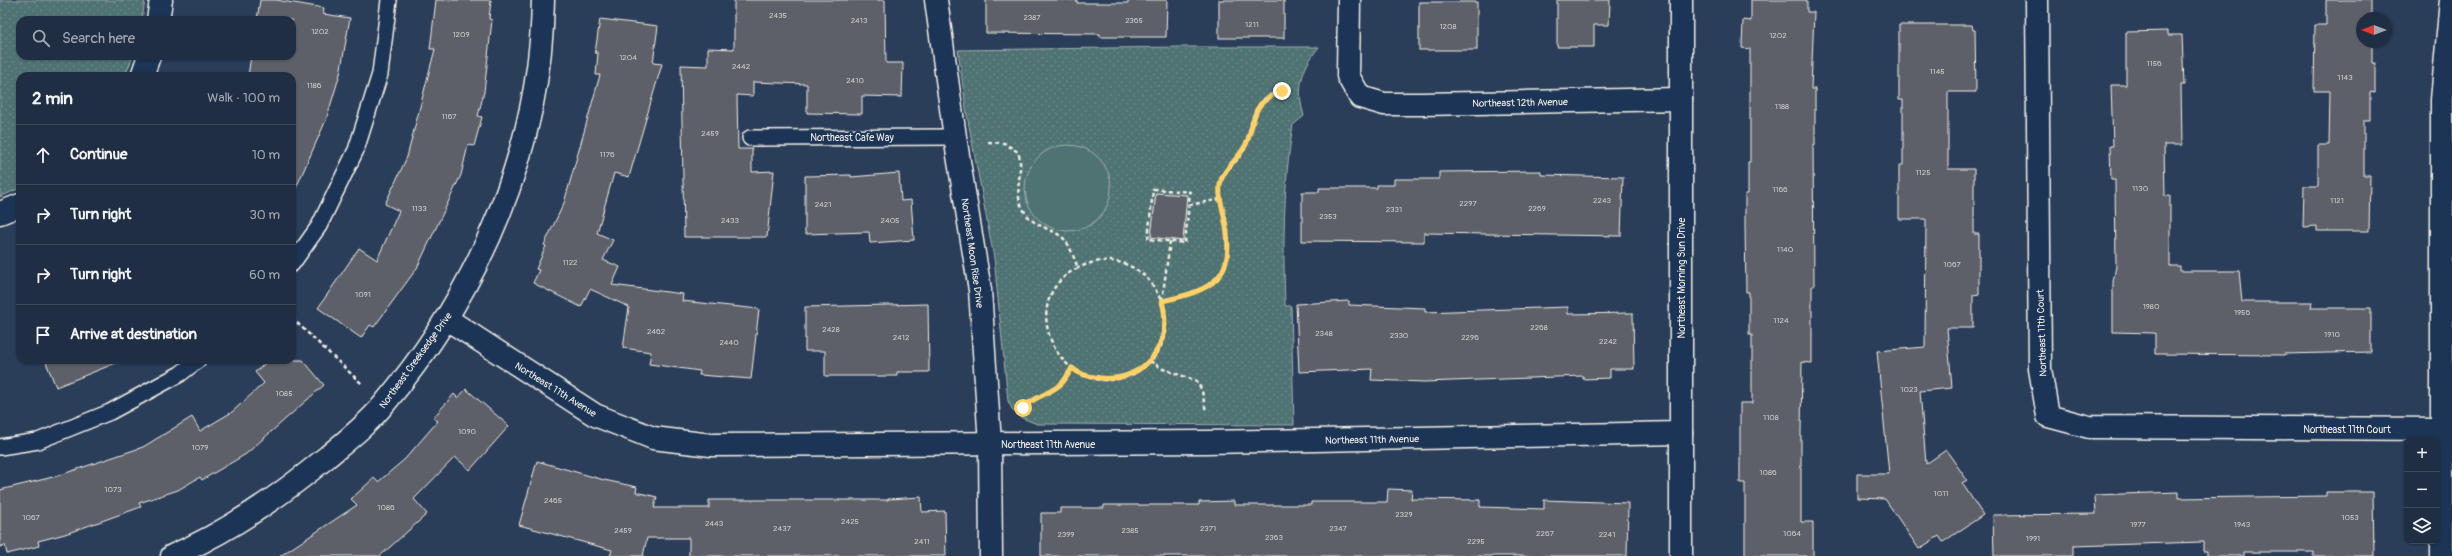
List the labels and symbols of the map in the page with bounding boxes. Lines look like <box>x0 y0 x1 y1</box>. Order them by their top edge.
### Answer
house number: 2435 <box>769 11 787 20</box>
north arrow <box>2356 12 2392 48</box>
house number: 2387 <box>1024 13 1041 22</box>
house number: 2413 <box>851 16 868 25</box>
house number: 2365 <box>1125 16 1143 25</box>
house number: 1211 <box>1245 20 1259 29</box>
house number: 1208 <box>1439 22 1457 31</box>
house number: 1202 <box>311 27 329 36</box>
house number: 1209 <box>452 30 470 39</box>
house number: 1202 <box>1769 31 1787 40</box>
house number: 1204 <box>619 53 637 62</box>
house number: 1156 <box>2146 59 2162 68</box>
house number: 2442 <box>732 62 751 71</box>
house number: 1145 <box>1929 67 1945 76</box>
house number: 1143 <box>2337 73 2353 82</box>
house number: 2410 <box>846 76 864 85</box>
house number: 1186 <box>307 81 322 90</box>
route end <box>1273 82 1291 100</box>
street label: Northeast 12th Avenue <box>1472 96 1568 110</box>
house number: 1188 <box>1775 102 1789 111</box>
house number: 1167 <box>441 112 457 121</box>
house number: 2459 <box>701 129 719 138</box>
street label: Northeast Cafe Way <box>810 132 894 144</box>
house number: 1176 <box>599 150 615 159</box>
house number: 1125 <box>1915 168 1931 177</box>
house number: 1130 <box>2132 184 2149 193</box>
house number: 1166 <box>1772 185 1788 194</box>
house number: 2243 <box>1593 196 1612 205</box>
house number: 1121 <box>2330 196 2344 205</box>
street label: Northeast Moon Rise Drive <box>958 197 986 309</box>
house number: 2297 <box>1459 199 1477 208</box>
house number: 2421 <box>815 200 831 209</box>
house number: 1133 <box>411 204 427 213</box>
house number: 2269 <box>1528 204 1546 213</box>
house number: 2331 <box>1386 205 1402 214</box>
house number: 2353 <box>1319 212 1337 221</box>
house number: 2433 <box>721 216 740 225</box>
house number: 2405 <box>881 216 899 225</box>
street label: Northeast Morning Sun Drive <box>1676 217 1688 339</box>
house number: 1140 <box>1777 245 1794 254</box>
house number: 1122 <box>562 258 578 267</box>
house number: 1067 <box>1943 260 1961 269</box>
street label: Northeast 11th Court <box>2034 288 2050 377</box>
house number: 1091 <box>355 290 371 299</box>
house number: 1980 <box>2143 302 2160 311</box>
house number: 1956 <box>2234 308 2250 317</box>
street label: Northeast Creeksedge Drive <box>377 310 455 411</box>
house number: 1124 <box>1773 316 1789 325</box>
house number: 2268 <box>1530 323 1548 332</box>
house number: 2428 <box>822 325 840 334</box>
house number: 2462 <box>647 327 666 336</box>
house number: 2348 <box>1315 329 1333 338</box>
house number: 1910 <box>2324 330 2340 339</box>
house number: 2330 <box>1390 331 1409 340</box>
house number: 2412 <box>893 333 910 342</box>
house number: 2296 <box>1461 333 1479 342</box>
house number: 2242 <box>1599 337 1618 346</box>
house number: 2440 <box>719 338 739 347</box>
street label: Northeast 11th Avenue <box>512 360 599 420</box>
house number: 1023 <box>1900 385 1918 394</box>
house number: 1085 <box>276 389 292 398</box>
route start <box>1014 399 1032 417</box>
house number: 1108 <box>1763 413 1779 422</box>
street label: Northeast 11th Court <box>2303 424 2392 436</box>
house number: 1090 <box>458 427 477 436</box>
street label: Northeast 11th Avenue <box>1325 433 1419 447</box>
street label: Northeast 11th Avenue <box>1001 439 1095 451</box>
house number: 1079 <box>192 443 208 452</box>
house number: 1086 <box>1759 468 1777 477</box>
house number: 1073 <box>104 485 122 494</box>
house number: 1011 <box>1934 489 1948 498</box>
house number: 2465 <box>544 496 562 505</box>
house number: 1086 <box>377 503 395 512</box>
house number: 2329 <box>1395 510 1413 519</box>
house number: 1067 <box>22 513 40 522</box>
house number: 1053 <box>2341 513 2359 522</box>
house number: 2425 <box>841 517 859 526</box>
house number: 2443 <box>705 519 724 528</box>
house number: 1977 <box>2130 520 2147 529</box>
house number: 1943 <box>2234 520 2251 529</box>
house number: 2437 <box>773 524 792 533</box>
house number: 2371 <box>1200 524 1216 533</box>
house number: 2347 <box>1329 524 1348 533</box>
house number: 2459 <box>614 526 632 535</box>
house number: 2385 <box>1121 526 1139 535</box>
house number: 2267 <box>1536 529 1555 538</box>
house number: 1064 <box>1783 529 1801 538</box>
house number: 2399 <box>1058 530 1074 539</box>
house number: 2241 <box>1599 530 1615 539</box>
house number: 2363 <box>1265 533 1283 542</box>
house number: 1991 <box>2026 534 2040 543</box>
house number: 2411 <box>914 537 930 546</box>
house number: 2295 <box>1467 537 1485 546</box>

